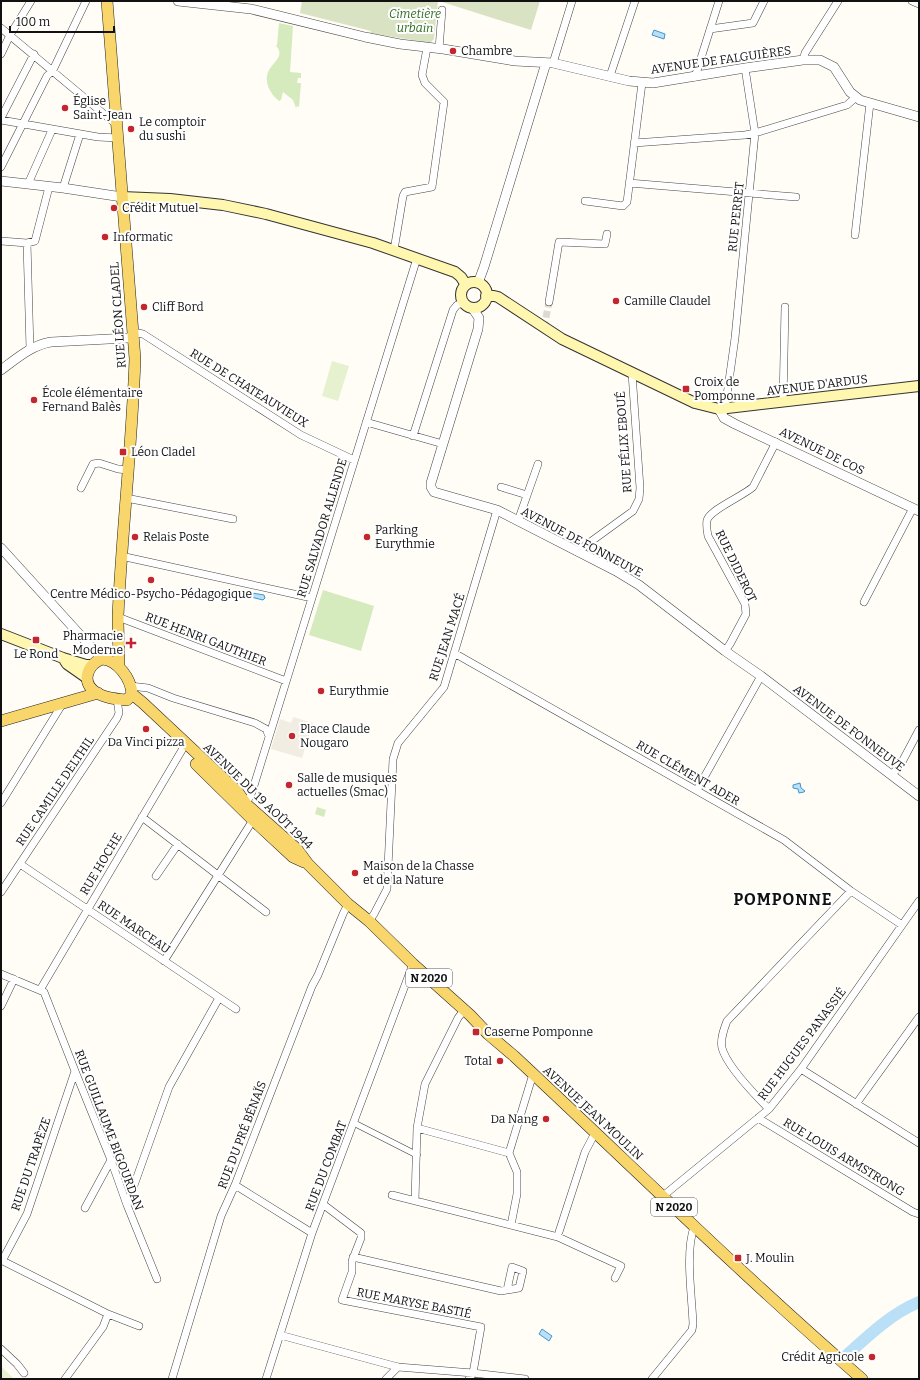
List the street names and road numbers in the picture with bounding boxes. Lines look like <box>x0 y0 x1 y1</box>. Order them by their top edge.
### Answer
street label: AVENUE DE FALGUIÈRES <box>650 42 792 77</box>
street label: RUE PERRET <box>725 181 747 253</box>
street label: RUE LÉON CLADEL <box>106 261 129 369</box>
street label: RUE DE CHATEAUVIEUX <box>187 346 311 430</box>
street label: AVENUE D'ARDUS <box>766 372 868 398</box>
street label: RUE FÉLIX EBOUÉ <box>612 391 635 493</box>
street label: AVENUE DE COS <box>777 424 867 478</box>
street label: RUE SALVADOR ALLENDE <box>294 457 350 599</box>
street label: AVENUE DE FONNEUVE <box>519 504 645 580</box>
street label: RUE DIDEROT <box>712 528 760 604</box>
street label: RUE JEAN MACÉ <box>425 591 468 683</box>
street label: RUE HENRI GAUTHIER <box>143 609 269 669</box>
street label: AVENUE DE FONNEUVE <box>791 682 907 774</box>
street label: RUE CAMILLE DELTHIL <box>13 733 97 848</box>
street label: RUE CLÉMENT ADER <box>634 737 743 808</box>
street label: AVENUE DU 19 AOÛT 1944 <box>200 739 317 852</box>
street label: RUE HOCHE <box>77 831 125 897</box>
street label: RUE MARCEAU <box>95 898 173 956</box>
road number: N 2020 <box>406 969 452 987</box>
street label: RUE HUGUES PANASSIÉ <box>754 984 849 1103</box>
street label: RUE GUILLAUME BIGOURDAN <box>72 1048 146 1213</box>
street label: AVENUE JEAN MOULIN <box>540 1063 646 1163</box>
street label: RUE DU PRÉ BÉNAÏS <box>214 1079 269 1191</box>
street label: RUE DU TRAPÈZE <box>7 1115 54 1213</box>
street label: RUE LOUIS ARMSTRONG <box>781 1115 907 1199</box>
street label: RUE DU COMBAT <box>302 1119 350 1213</box>
road number: N 2020 <box>651 1198 697 1216</box>
street label: RUE MARYSE BASTIÉ <box>355 1284 473 1321</box>

